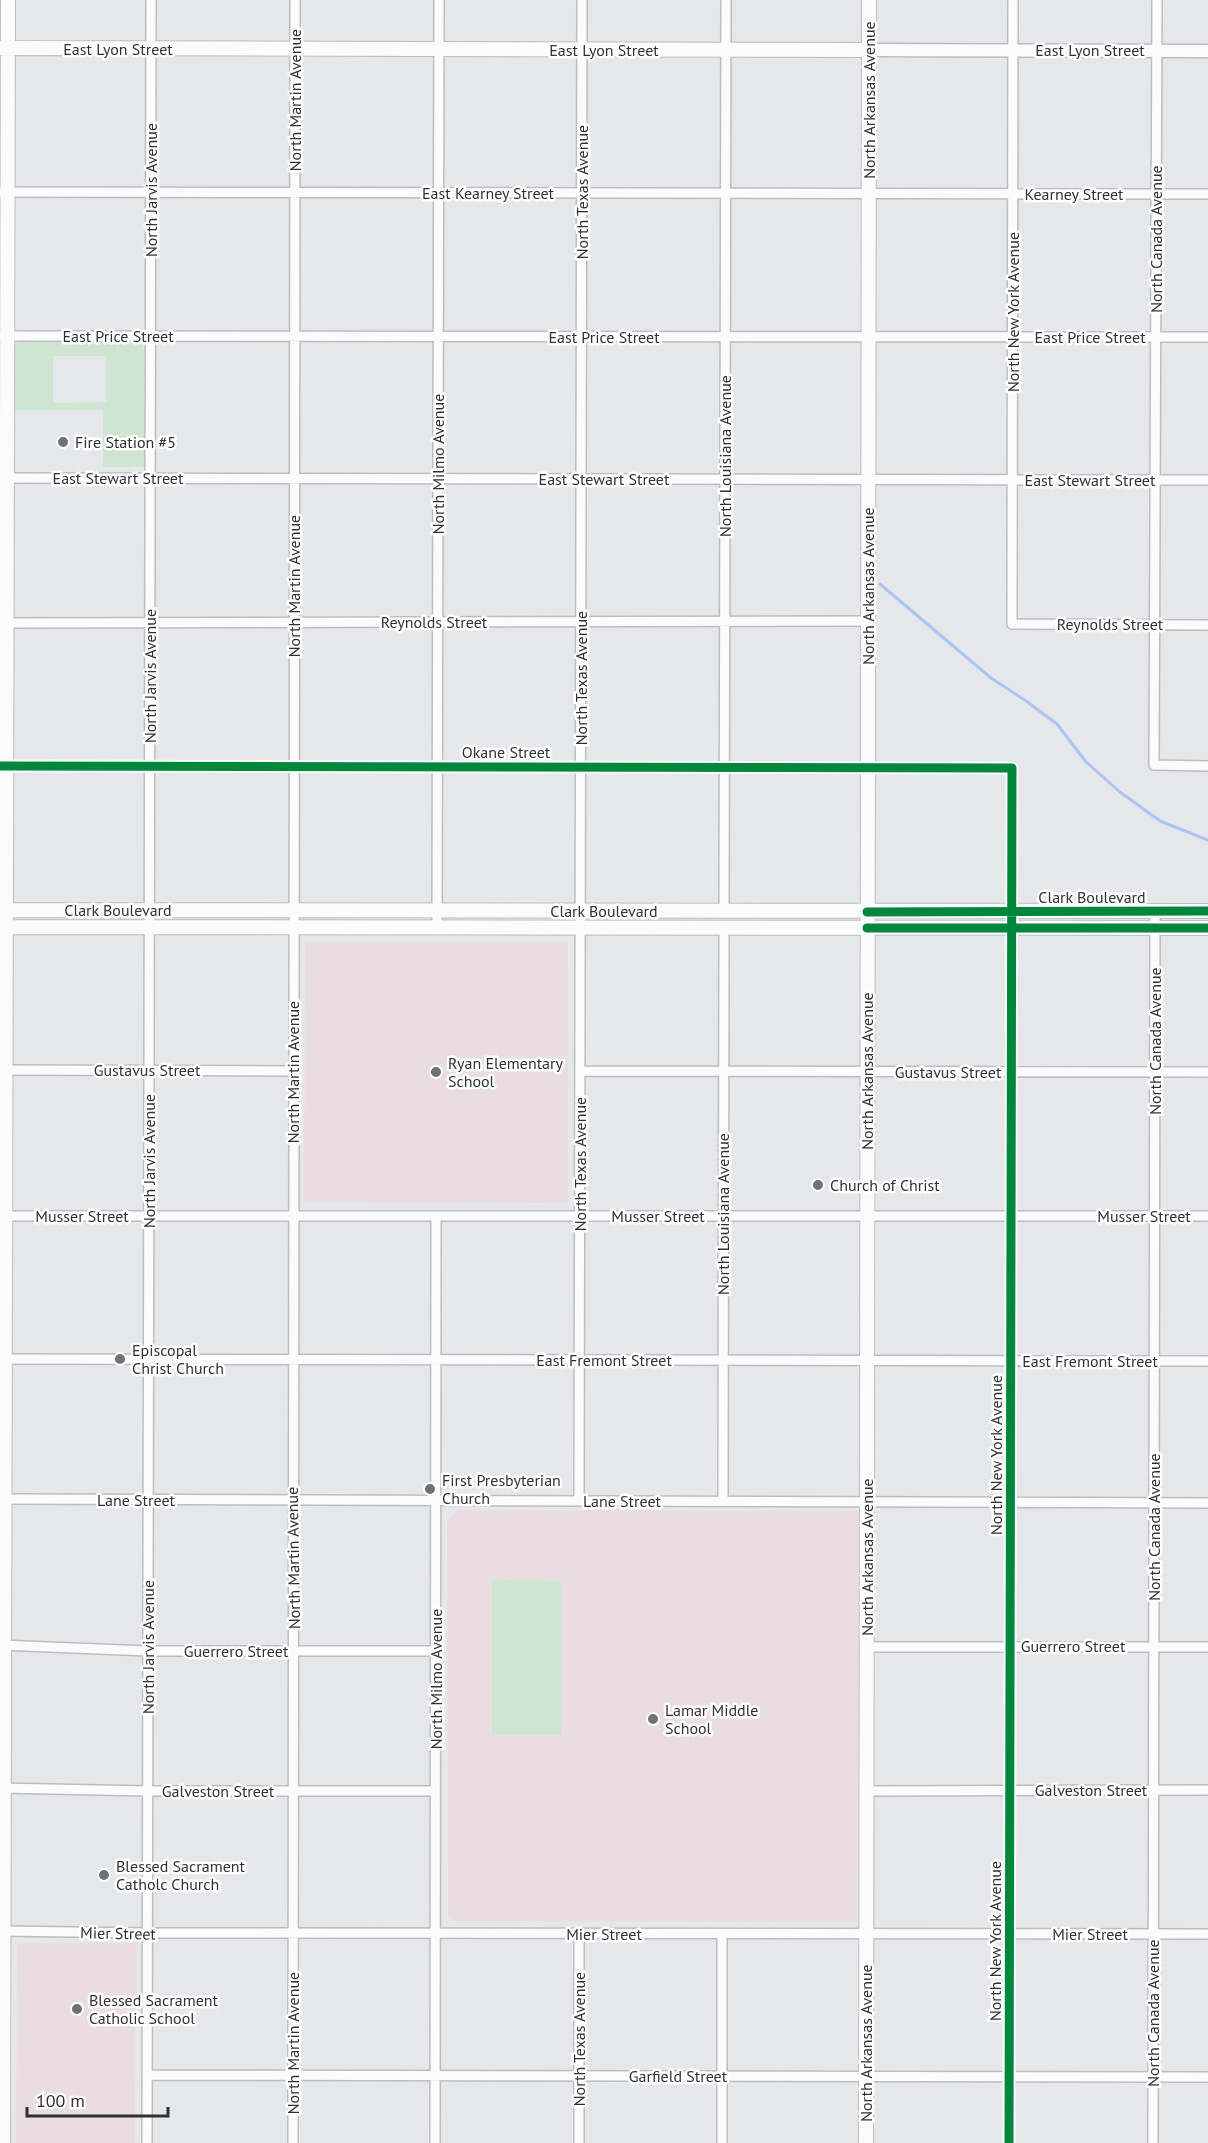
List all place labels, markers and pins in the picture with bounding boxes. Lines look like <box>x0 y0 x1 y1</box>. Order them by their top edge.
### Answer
place label: Fire Station #5 <box>75 432 176 452</box>
marker: Fire Station #5 <box>56 435 70 449</box>
place label: Ryan Elementary School <box>448 1053 563 1091</box>
marker: Ryan Elementary School <box>429 1065 443 1079</box>
place label: Church of Christ <box>830 1175 940 1195</box>
marker: Church of Christ <box>811 1178 825 1192</box>
place label: Episcopal Christ Church <box>132 1340 224 1378</box>
marker: Episcopal Christ Church <box>113 1352 127 1366</box>
place label: First Presbyterian Church <box>442 1470 561 1508</box>
marker: First Presbyterian Church <box>423 1482 437 1496</box>
place label: Lamar Middle School <box>665 1700 759 1738</box>
marker: Lamar Middle School <box>646 1712 660 1726</box>
place label: Blessed Sacrament Catholc Church <box>116 1856 246 1894</box>
marker: Blessed Sacrament Catholc Church <box>97 1868 111 1882</box>
place label: Blessed Sacrament Catholic School <box>89 1990 219 2028</box>
marker: Blessed Sacrament Catholic School <box>70 2002 84 2016</box>

